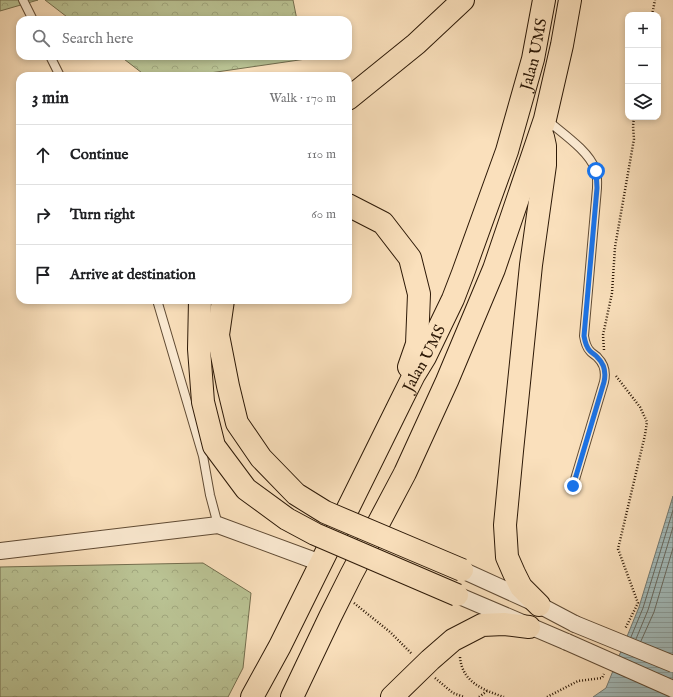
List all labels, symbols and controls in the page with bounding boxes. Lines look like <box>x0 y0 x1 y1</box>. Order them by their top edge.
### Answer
map controls <box>625 12 661 120</box>
button: + <box>625 12 661 48</box>
search box <box>16 16 352 60</box>
street label: Jalan UMS <box>516 17 552 95</box>
icon: search <box>30 27 52 49</box>
text: Search here <box>62 29 133 48</box>
button: − <box>625 48 661 84</box>
button: layers <box>625 84 661 120</box>
text: 3 min <box>32 88 69 109</box>
text: Walk · 170 m <box>270 90 336 107</box>
icon: ahead <box>32 144 54 166</box>
text: Continue <box>70 145 128 164</box>
text: 110 m <box>307 146 336 163</box>
route start <box>587 162 605 180</box>
icon: right <box>32 204 54 226</box>
text: Turn right <box>70 205 135 224</box>
text: 60 m <box>311 206 336 223</box>
icon: arrive <box>32 264 54 286</box>
text: Arrive at destination <box>70 265 196 284</box>
street label: Jalan UMS <box>398 322 451 397</box>
route end <box>564 477 582 495</box>

